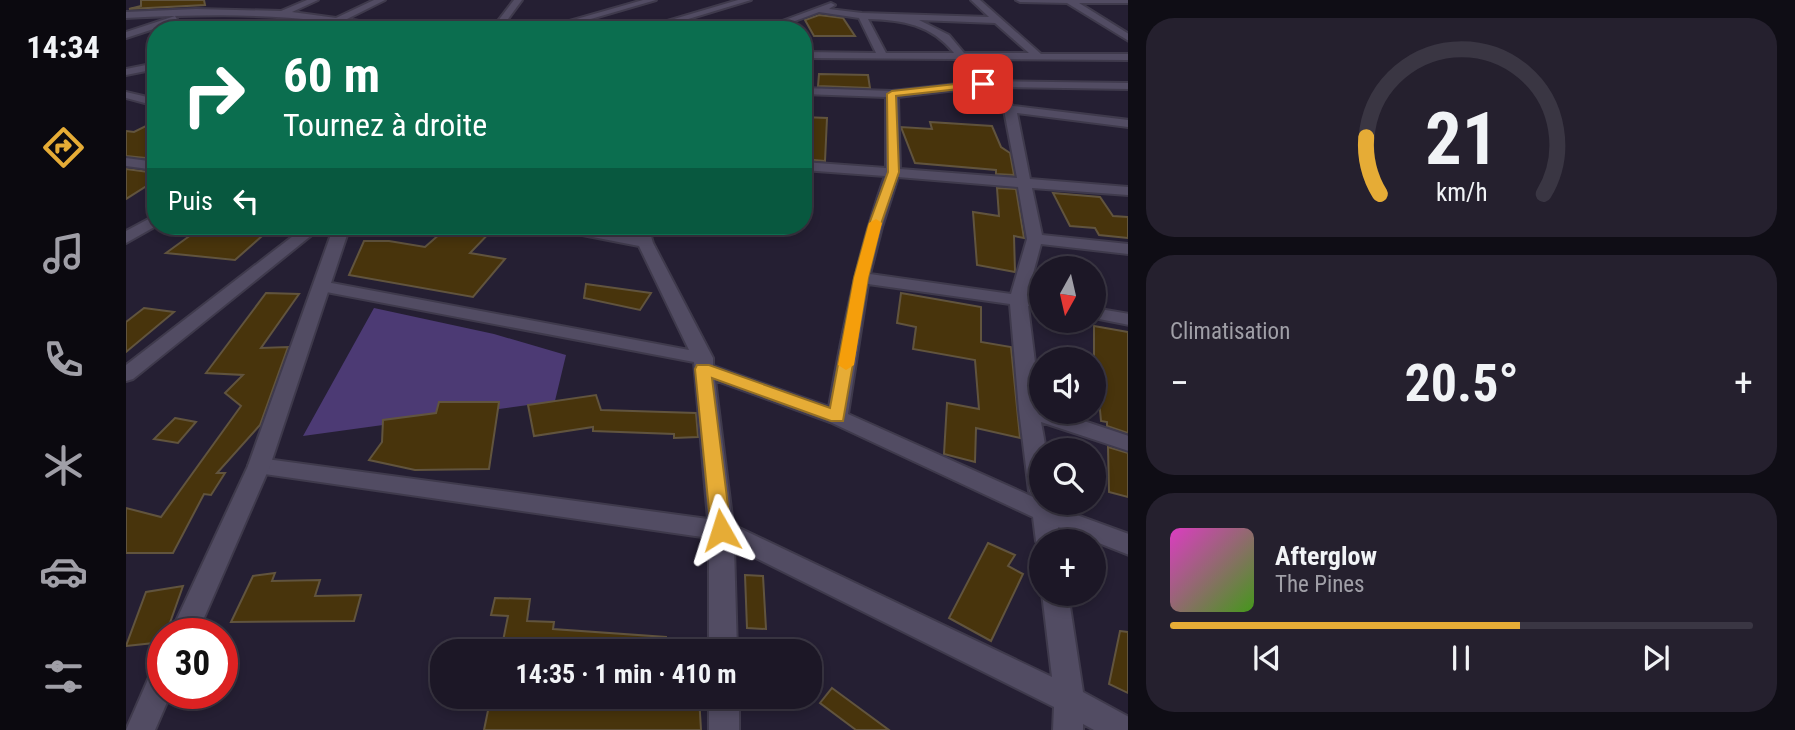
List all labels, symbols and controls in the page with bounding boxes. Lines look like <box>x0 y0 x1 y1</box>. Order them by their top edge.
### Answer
text: 14:34 <box>26 28 100 66</box>
text: 60 m <box>283 47 380 104</box>
icon: right <box>168 49 259 140</box>
pin <box>953 54 1013 114</box>
icon: arrive <box>964 65 1002 103</box>
text: 21 <box>1425 96 1498 182</box>
text: Tournez à droite <box>283 106 487 144</box>
icon: directions <box>39 123 88 172</box>
text: km/h <box>1436 177 1487 206</box>
icon: left <box>227 182 265 220</box>
text: Puis <box>168 186 213 216</box>
icon: music <box>39 229 88 278</box>
north arrow <box>1029 256 1106 332</box>
map controls <box>1029 256 1106 606</box>
text: Climatisation <box>1170 318 1290 345</box>
icon: phone <box>39 335 88 384</box>
button: sound <box>1029 347 1106 424</box>
text: 20.5° <box>1404 353 1519 414</box>
text: − <box>1170 361 1189 405</box>
text: + <box>1734 361 1753 405</box>
button: search <box>1029 438 1106 515</box>
icon: climate <box>39 441 88 490</box>
position arrow <box>684 493 758 567</box>
button: + <box>1029 529 1106 606</box>
text: Afterglow <box>1275 541 1377 571</box>
icon: car <box>39 547 88 596</box>
text: The Pines <box>1275 571 1365 598</box>
speed limit sign: 30 <box>147 618 238 709</box>
icon: previous <box>1248 639 1286 677</box>
icon: pause <box>1442 639 1480 677</box>
icon: next <box>1637 639 1675 677</box>
icon: filters <box>39 652 88 701</box>
text: 14:35 · 1 min · 410 m <box>516 659 736 689</box>

